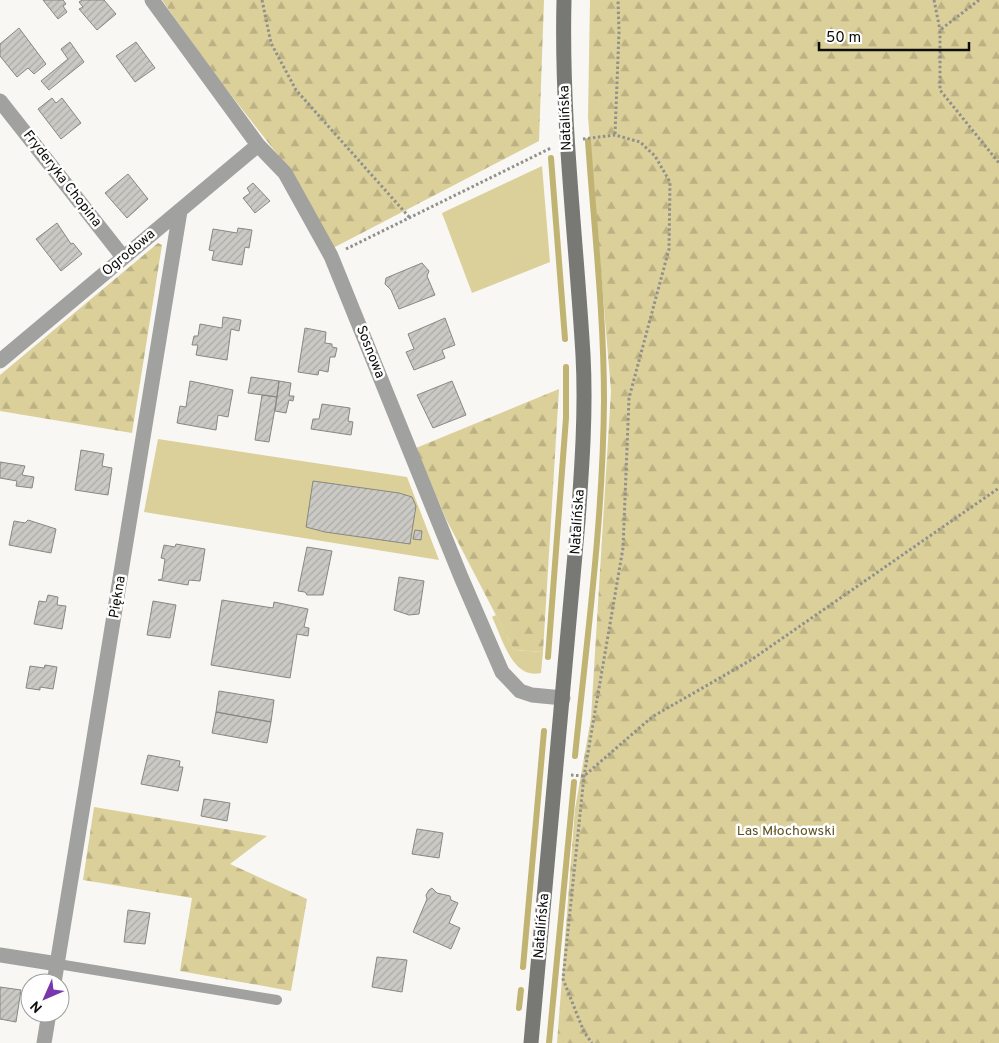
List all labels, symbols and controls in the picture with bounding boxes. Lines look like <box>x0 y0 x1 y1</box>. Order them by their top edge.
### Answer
scale bar <box>819 20 969 52</box>
text: 50 m <box>826 29 861 48</box>
street label: Natalińska <box>556 85 576 151</box>
street label: Fryderyka Chopina <box>19 127 105 231</box>
street label: Ogrodowa <box>99 226 159 280</box>
street label: Sosnowa <box>352 323 388 381</box>
street label: Natalińska <box>567 489 589 555</box>
street label: Piękna <box>106 575 130 619</box>
park label: Las Młochowski <box>737 823 835 840</box>
street label: Natalińska <box>531 893 553 959</box>
north arrow <box>20 973 70 1023</box>
text: N <box>27 997 46 1016</box>

